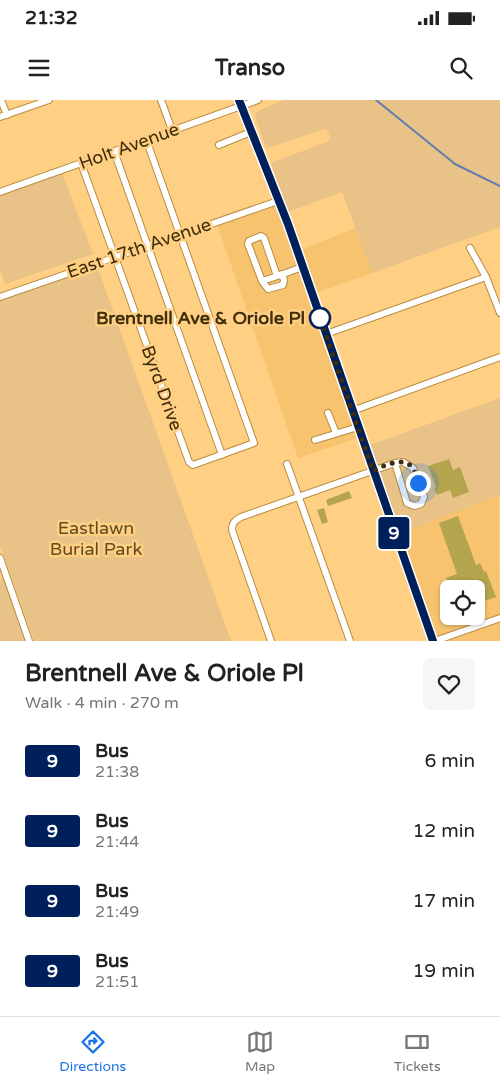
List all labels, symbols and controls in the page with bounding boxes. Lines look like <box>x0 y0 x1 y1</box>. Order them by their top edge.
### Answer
text: 21:32 <box>25 7 78 29</box>
icon: menu <box>25 54 53 82</box>
icon: search <box>447 54 475 82</box>
text: Transo <box>215 55 285 81</box>
street label: Holt Avenue <box>76 118 182 174</box>
street label: East 17th Avenue <box>64 213 214 283</box>
place label: Brentnell Ave & Oriole Pl <box>96 307 305 329</box>
marker: Brentnell Ave & Oriole Pl <box>309 307 331 329</box>
street label: Byrd Drive <box>136 342 188 434</box>
your location <box>406 471 431 496</box>
park label: Eastlawn Burial Park <box>50 517 142 560</box>
line badge: 9 <box>378 517 410 549</box>
text: 9 <box>388 522 400 544</box>
map controls <box>440 580 485 625</box>
button: locate <box>440 580 485 625</box>
button: heart <box>423 658 475 710</box>
text: Brentnell Ave & Oriole Pl <box>25 659 304 688</box>
text: Walk · 4 min · 270 m <box>25 693 179 713</box>
text: Bus <box>95 740 129 762</box>
text: 9 <box>47 750 58 772</box>
text: 6 min <box>424 750 475 772</box>
text: 21:38 <box>95 762 139 782</box>
text: Bus <box>95 810 129 832</box>
text: 9 <box>47 820 58 842</box>
text: 12 min <box>412 820 475 842</box>
text: 21:44 <box>95 832 139 852</box>
text: Bus <box>95 880 129 902</box>
text: 9 <box>47 890 58 912</box>
text: 17 min <box>412 890 475 912</box>
text: 21:49 <box>95 902 139 922</box>
text: Bus <box>95 950 129 972</box>
text: 9 <box>47 960 58 982</box>
text: 19 min <box>412 960 475 982</box>
text: 21:51 <box>95 972 139 992</box>
tab: Directions <box>59 1028 126 1075</box>
tab: Map <box>245 1028 275 1075</box>
tab: Tickets <box>394 1028 441 1075</box>

